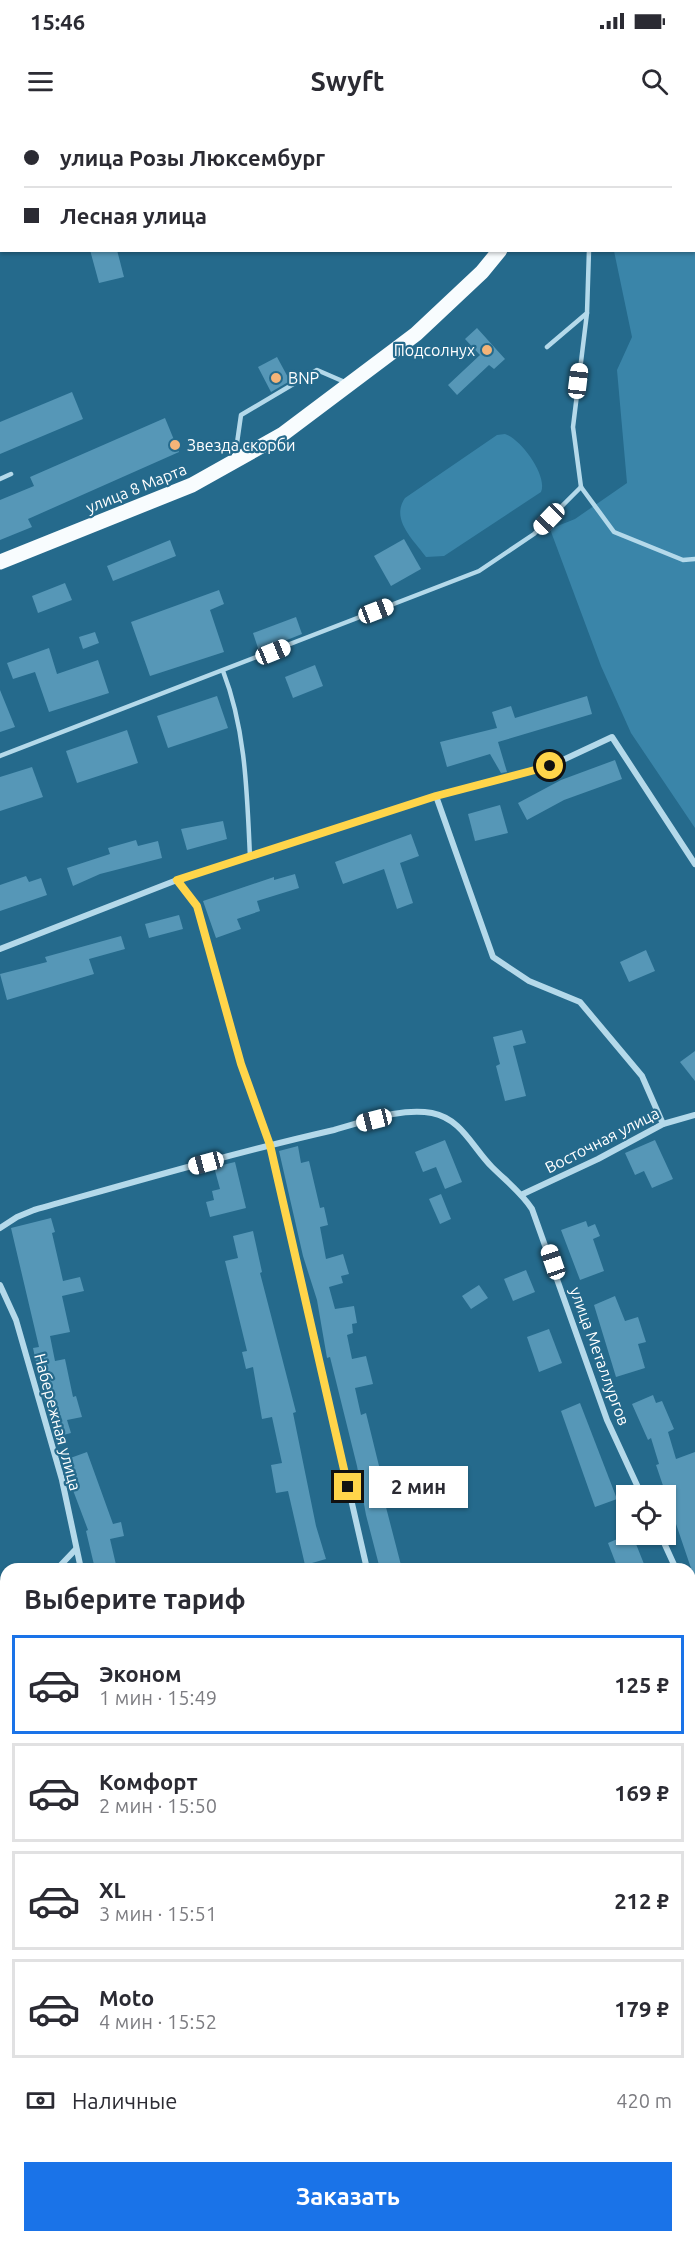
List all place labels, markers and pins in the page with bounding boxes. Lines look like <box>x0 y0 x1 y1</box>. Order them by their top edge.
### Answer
place label: Подсолнух <box>394 341 475 359</box>
marker: Подсолнух <box>480 343 494 357</box>
place label: BNP <box>288 369 319 387</box>
marker: BNP <box>269 371 283 385</box>
place label: Звезда скорби <box>187 436 295 454</box>
marker: Звезда скорби <box>168 438 182 452</box>

